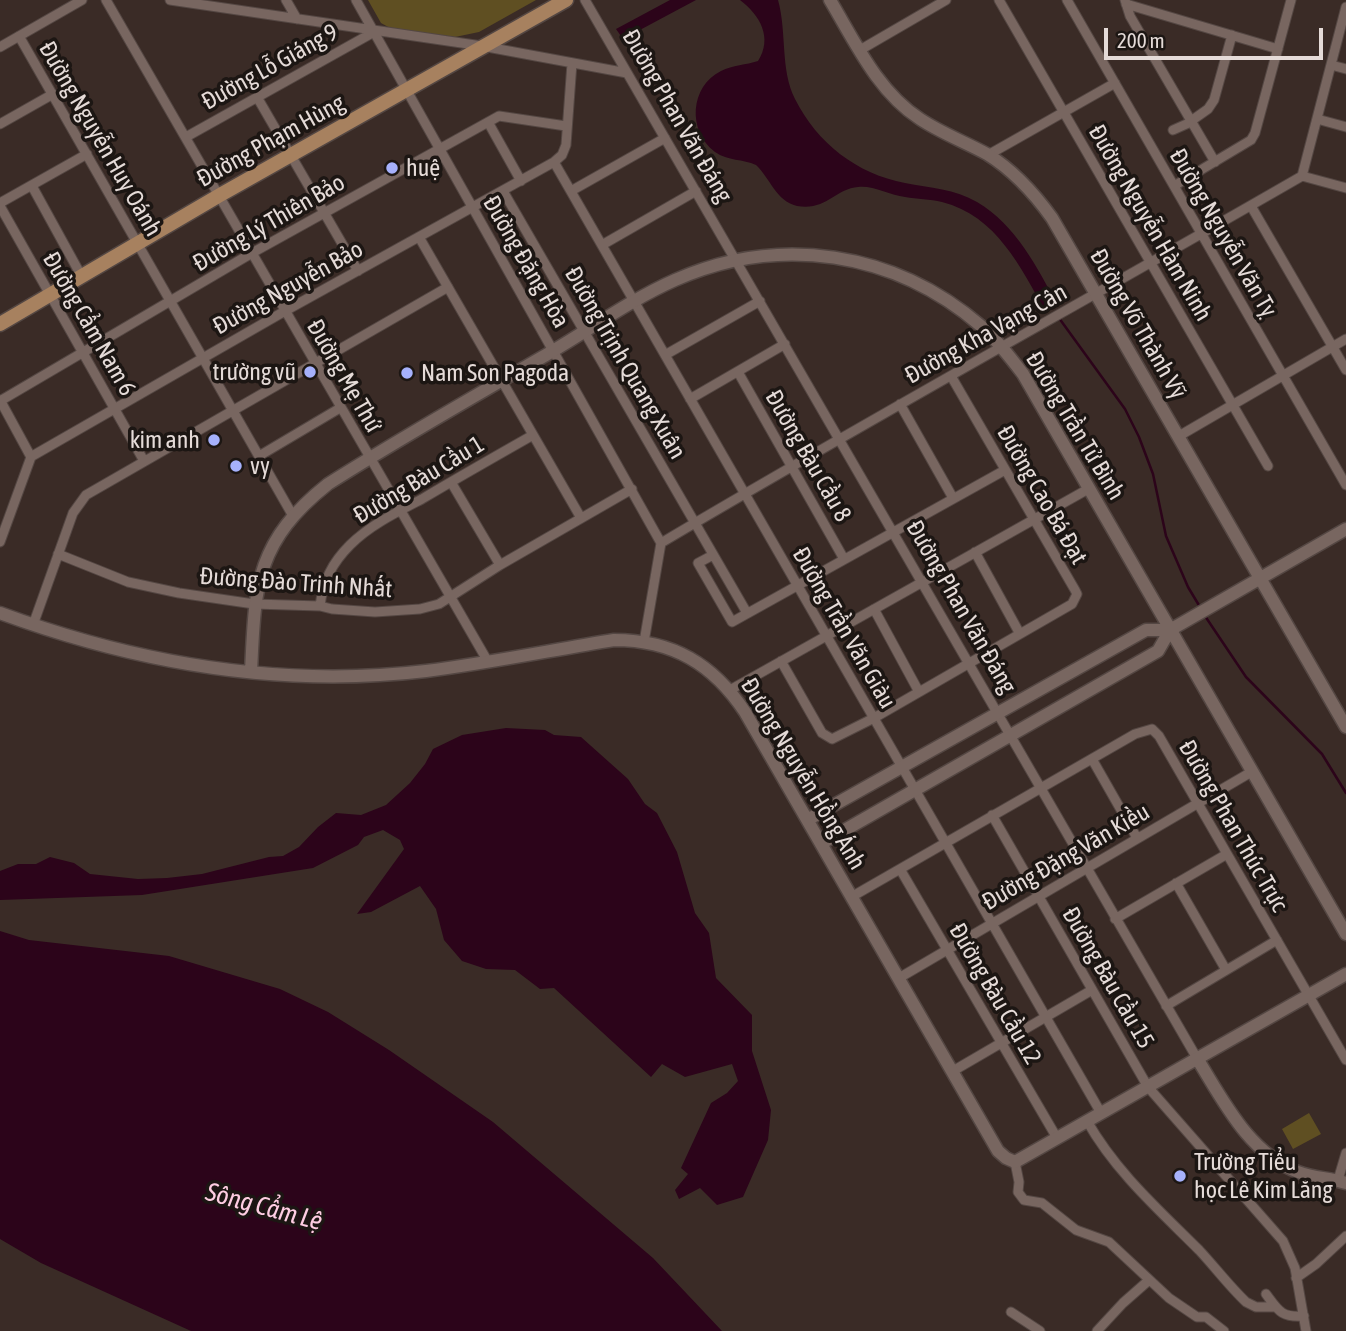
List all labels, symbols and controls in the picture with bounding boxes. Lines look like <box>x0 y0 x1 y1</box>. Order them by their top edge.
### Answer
scale bar <box>1108 14 1327 58</box>
street label: Đường Lỗ Giáng 9 <box>197 18 343 116</box>
street label: Đường Phan Văn Đáng <box>616 24 738 208</box>
text: 200 m <box>1117 28 1165 52</box>
street label: Đường Nguyễn Huy Oánh <box>32 36 168 242</box>
street label: Đường Phạm Hùng <box>192 89 350 193</box>
street label: Đường Nguyễn Hàm Ninh <box>1082 120 1218 326</box>
street label: Đường Nguyễn Văn Tỵ <box>1163 144 1283 322</box>
place label: huệ <box>406 154 440 182</box>
marker: huệ <box>384 160 400 176</box>
street label: Đường Lý Thiên Bảo <box>188 168 350 278</box>
street label: Đường Đặng Hòa <box>477 191 575 333</box>
street label: Đường Nguyễn Bảo <box>208 235 368 341</box>
street label: Đường Võ Thành Vỹ <box>1083 244 1193 404</box>
street label: Đường Cẩm Nam 6 <box>36 247 142 401</box>
street label: Đường Trịnh Quang Xuân <box>558 262 692 464</box>
street label: Đường Kha Vạng Cân <box>900 278 1072 390</box>
street label: Đường Mẹ Thứ <box>300 315 388 437</box>
street label: Đường Trần Tử Bình <box>1019 347 1131 505</box>
place label: trường vũ <box>212 358 296 386</box>
place label: Nam Son Pagoda <box>421 359 569 387</box>
marker: trường vũ <box>302 364 318 380</box>
marker: Nam Son Pagoda <box>399 365 415 381</box>
street label: Đường Bàu Cầu 8 <box>759 385 857 527</box>
street label: Đường Cao Bá Đạt <box>991 420 1093 570</box>
place label: kim anh <box>130 426 200 454</box>
street label: Đường Bàu Cầu 1 <box>349 430 489 530</box>
marker: kim anh <box>206 432 222 448</box>
place label: vy <box>250 452 270 480</box>
marker: vy <box>228 458 244 474</box>
street label: Đường Phan Văn Đáng <box>900 515 1022 699</box>
street label: Đường Trần Văn Giàu <box>786 542 902 714</box>
street label: Đường Đào Trinh Nhất <box>199 562 393 604</box>
street label: Đường Nguyễn Hồng Ánh <box>734 673 872 875</box>
street label: Đường Phan Thúc Trực <box>1172 735 1294 917</box>
street label: Đường Đặng Văn Kiều <box>977 797 1155 917</box>
street label: Đường Bàu Cầu 15 <box>1056 902 1160 1054</box>
street label: Đường Bàu Cầu 12 <box>943 918 1047 1070</box>
place label: Trường Tiểu học Lê Kim Lăng <box>1194 1148 1333 1204</box>
marker: Trường Tiểu học Lê Kim Lăng <box>1172 1168 1188 1184</box>
water label: Sông Cẩm Lệ <box>202 1176 326 1238</box>

